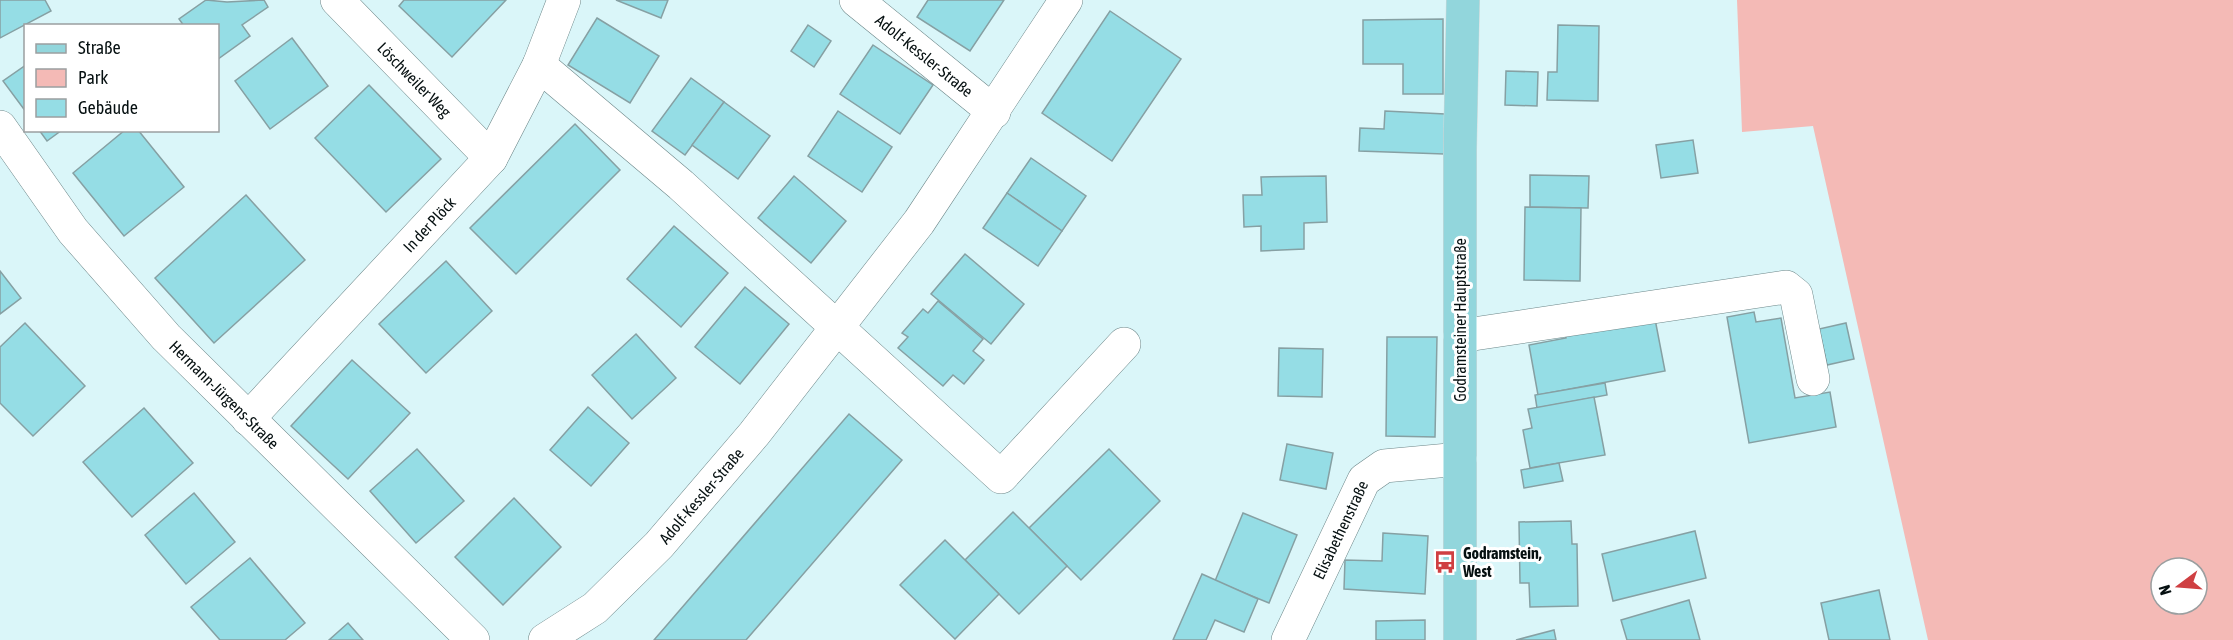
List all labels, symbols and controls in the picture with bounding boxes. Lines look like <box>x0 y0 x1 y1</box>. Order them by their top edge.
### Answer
street label: Adolf-Kessler-Straße <box>872 11 977 100</box>
legend <box>24 24 219 132</box>
text: Straße <box>78 37 121 58</box>
street label: Löschweiler Weg <box>374 38 455 121</box>
text: Park <box>78 67 108 88</box>
text: Gebäude <box>78 97 138 118</box>
street label: In der Plöck <box>399 193 459 255</box>
street label: Godramsteiner Hauptstraße <box>1451 238 1470 402</box>
street label: Hermann-Jürgens-Straße <box>166 337 283 452</box>
street label: Adolf-Kessler-Straße <box>655 444 747 547</box>
street label: Elisabethenstraße <box>1309 478 1371 582</box>
place label: Godramstein, West <box>1462 544 1542 580</box>
bus stop icon: Godramstein, West <box>1432 549 1458 575</box>
north arrow <box>2149 556 2209 616</box>
text: N <box>2155 583 2175 597</box>

